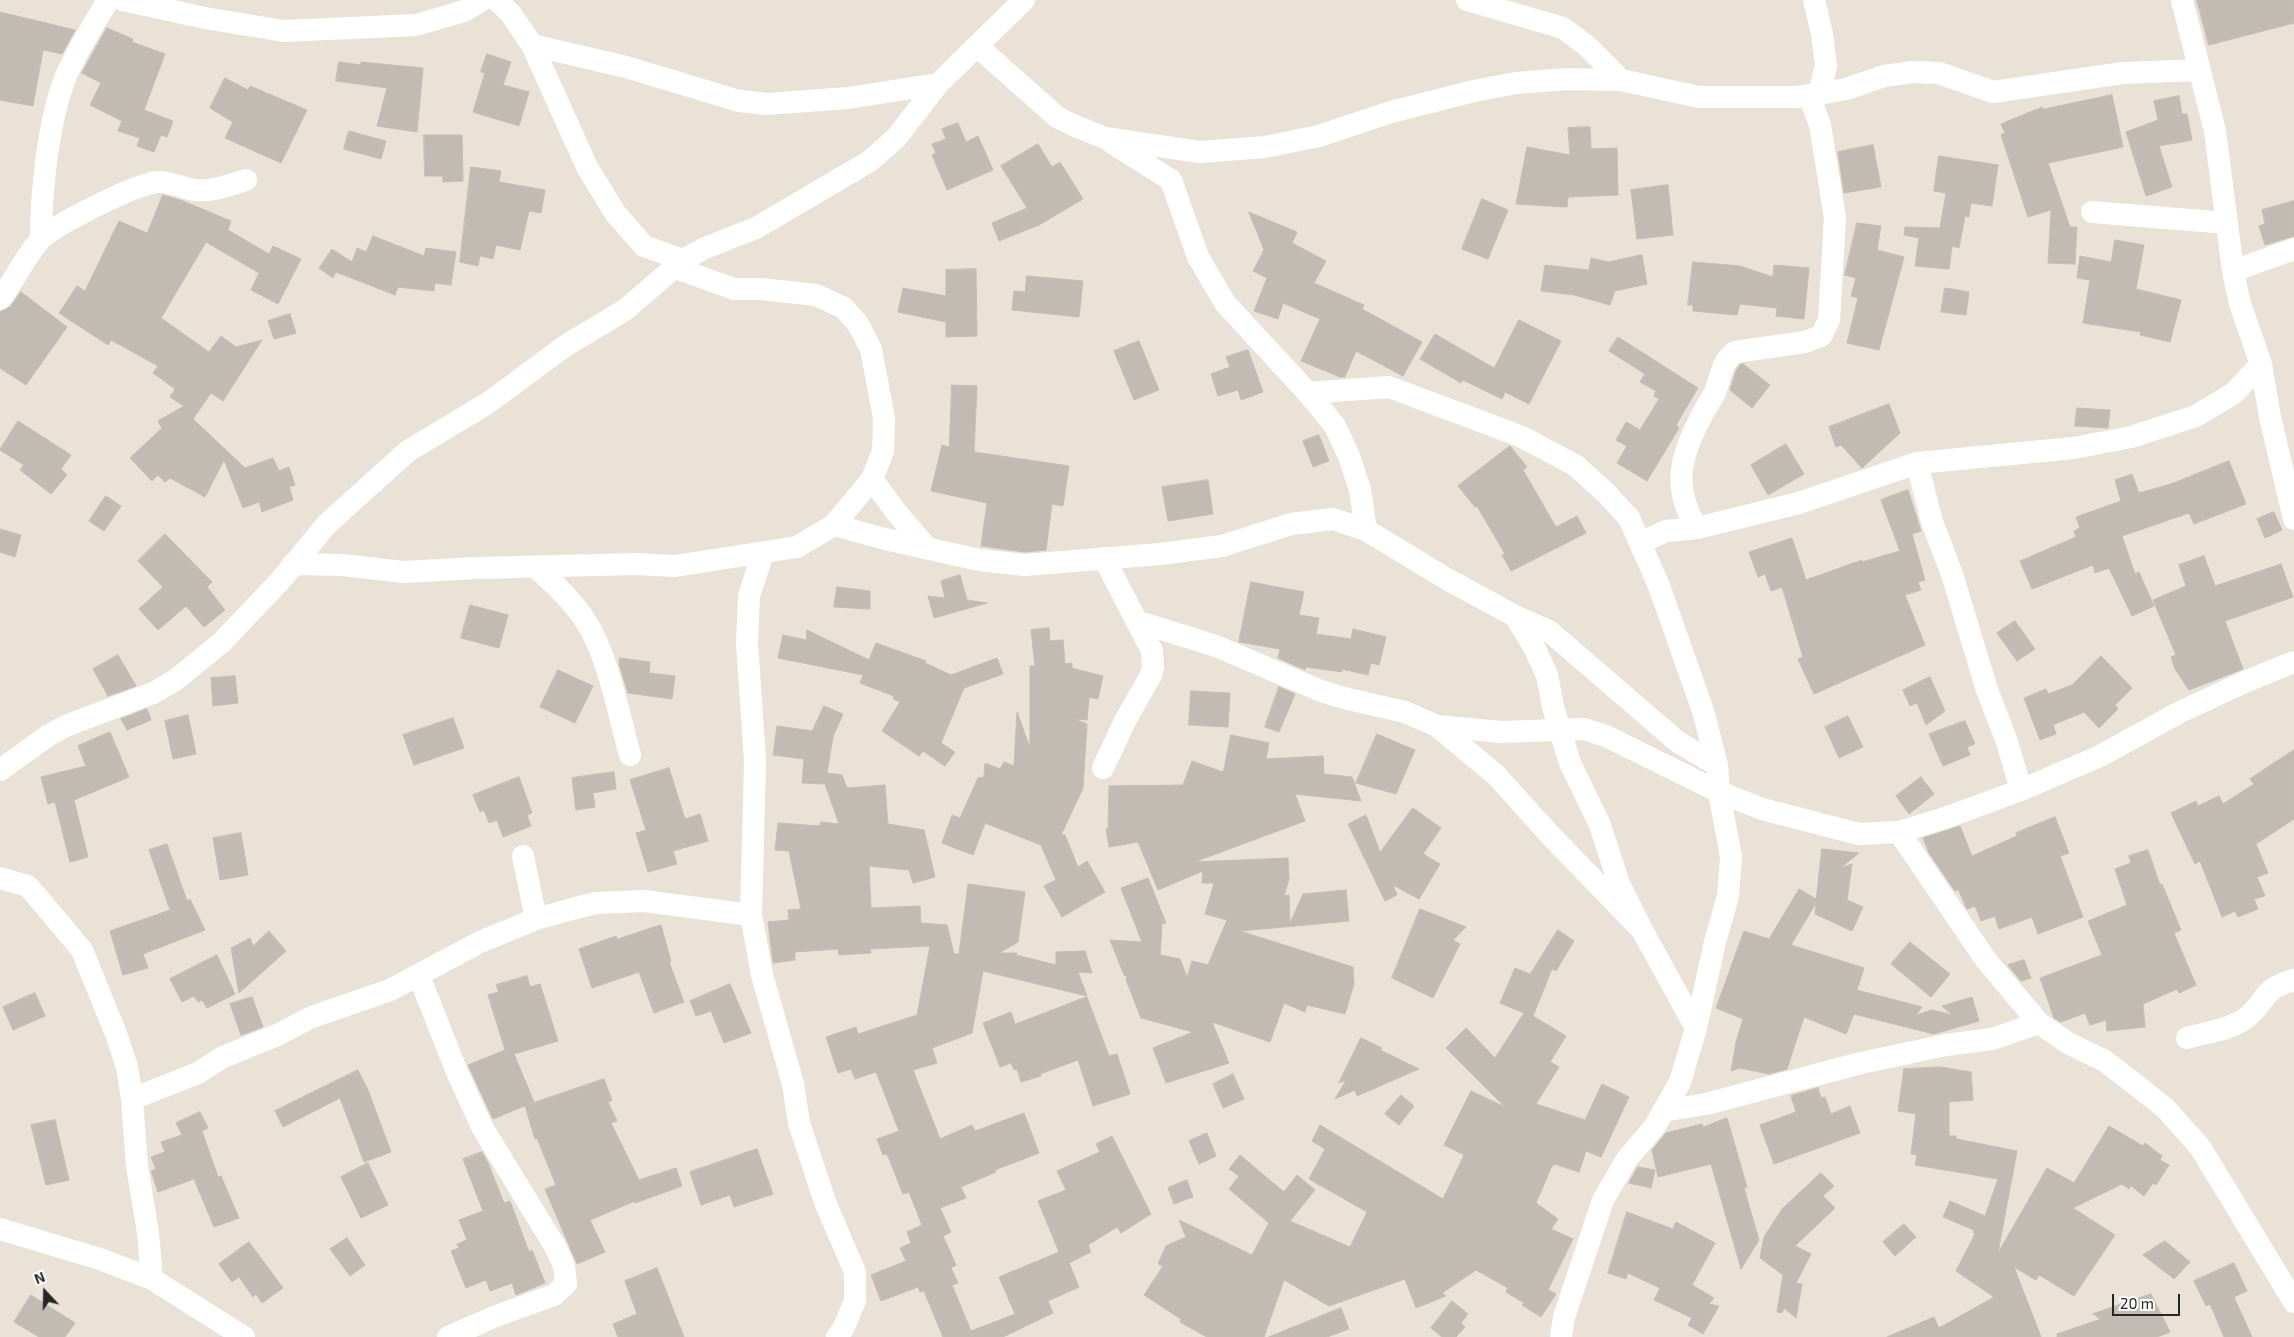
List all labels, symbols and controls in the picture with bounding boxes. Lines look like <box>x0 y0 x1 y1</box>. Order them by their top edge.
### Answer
north arrow <box>20 1267 70 1317</box>
text: N <box>32 1268 47 1287</box>
scale bar <box>2114 1284 2182 1316</box>
text: 20 m <box>2120 1294 2154 1312</box>

